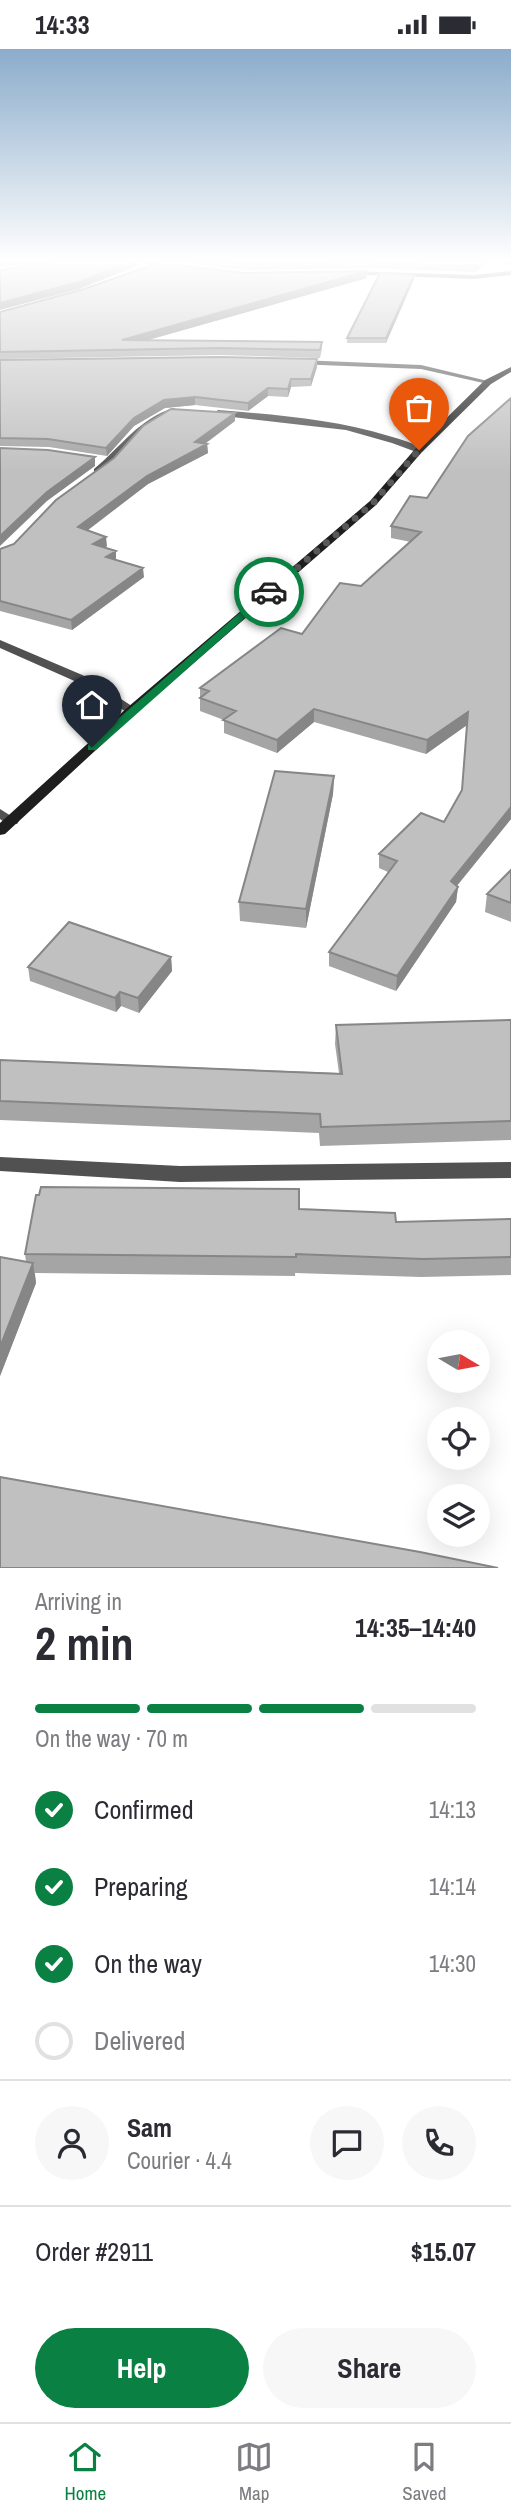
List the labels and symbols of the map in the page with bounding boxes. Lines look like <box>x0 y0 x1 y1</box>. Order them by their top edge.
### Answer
pin <box>389 378 449 450</box>
courier <box>234 557 304 627</box>
pin <box>62 675 122 747</box>
north arrow <box>427 1330 490 1393</box>

